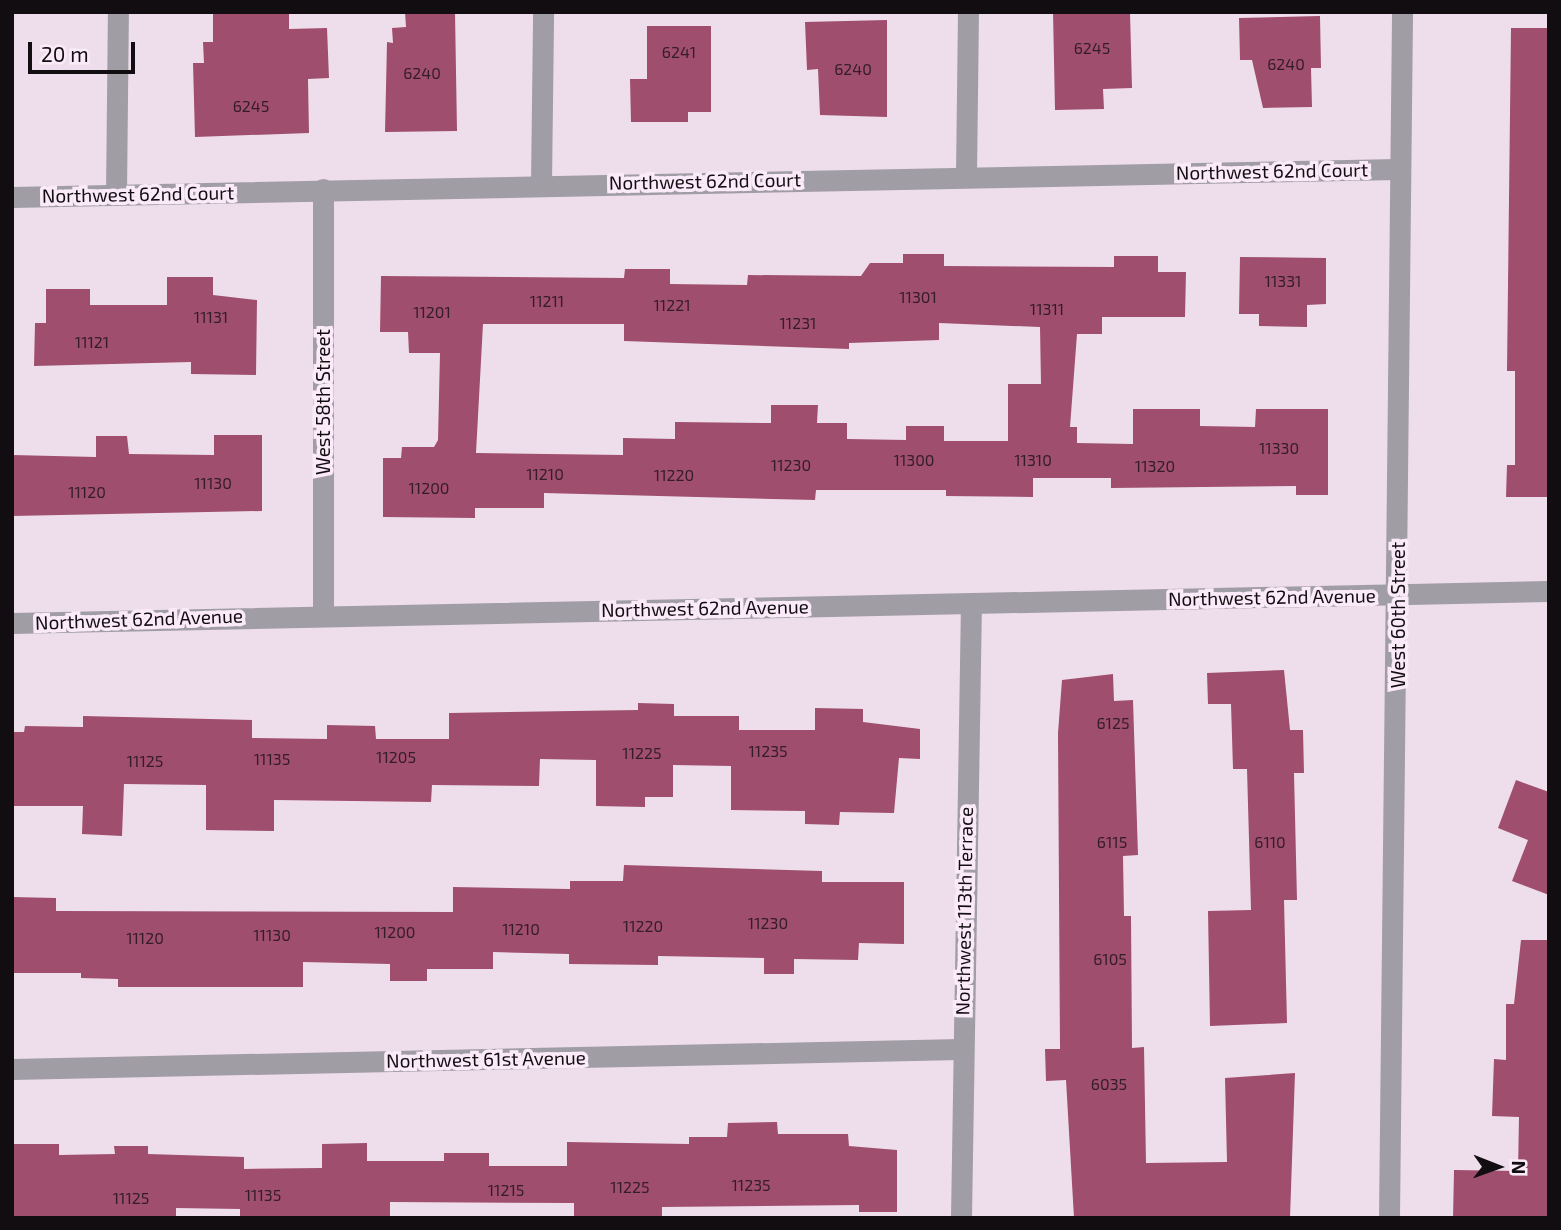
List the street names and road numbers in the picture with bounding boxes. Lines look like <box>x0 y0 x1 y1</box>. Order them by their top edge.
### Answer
street label: Northwest 62nd Court <box>1176 158 1368 184</box>
street label: Northwest 62nd Court <box>609 168 801 194</box>
street label: Northwest 62nd Court <box>42 181 234 207</box>
street label: West 58th Street <box>312 329 334 475</box>
street label: West 60th Street <box>1387 542 1409 688</box>
street label: Northwest 62nd Avenue <box>1168 584 1376 610</box>
street label: Northwest 62nd Avenue <box>601 595 809 621</box>
street label: Northwest 62nd Avenue <box>34 604 244 634</box>
street label: Northwest 113th Terrace <box>951 806 977 1016</box>
street label: Northwest 61st Avenue <box>386 1046 586 1072</box>

